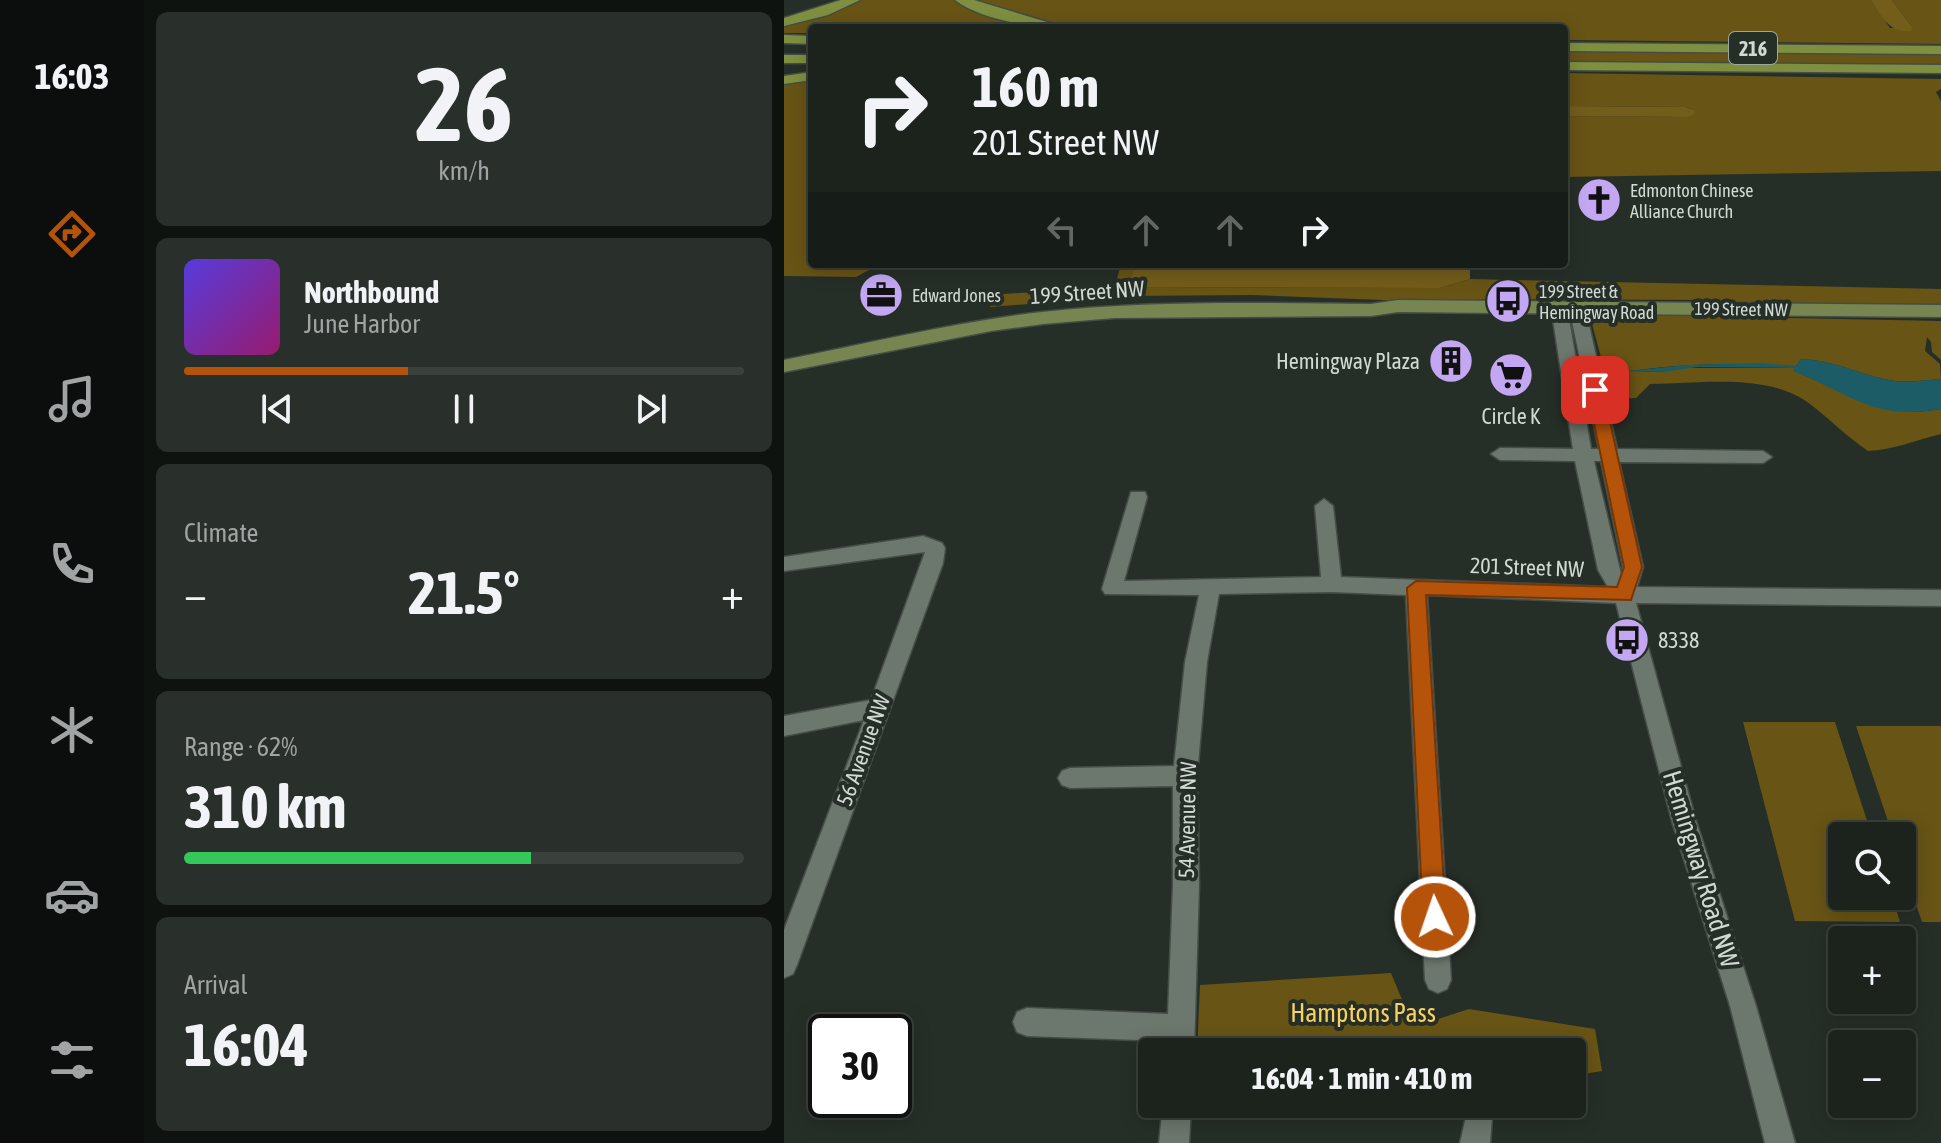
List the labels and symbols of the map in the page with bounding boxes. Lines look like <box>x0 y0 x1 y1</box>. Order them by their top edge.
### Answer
road number: 216 <box>1729 32 1777 64</box>
church icon: Edmonton Chinese Alliance Church <box>1575 176 1623 224</box>
place label: Edmonton Chinese Alliance Church <box>1630 180 1753 222</box>
office icon: Edward Jones <box>857 271 905 319</box>
street label: 199 Street NW <box>1029 275 1145 309</box>
bus stop icon: 199 Street & Hemingway Road <box>1484 277 1532 325</box>
place label: 199 Street & Hemingway Road <box>1539 281 1654 323</box>
place label: Edward Jones <box>912 285 1001 306</box>
street label: 199 Street NW <box>1694 298 1788 320</box>
building icon: Hemingway Plaza <box>1427 337 1475 385</box>
place label: Hemingway Plaza <box>1276 348 1420 374</box>
supermarket icon: Circle K <box>1487 351 1535 399</box>
pin <box>1561 356 1629 424</box>
place label: Circle K <box>1482 403 1541 429</box>
street label: 201 Street NW <box>1469 552 1585 582</box>
bus stop icon: 8338 <box>1603 616 1651 664</box>
place label: 8338 <box>1658 627 1699 653</box>
street label: 56 Avenue NW <box>831 691 895 809</box>
street label: 54 Avenue NW <box>1173 761 1201 878</box>
street label: Hemingway Road NW <box>1657 767 1745 971</box>
position arrow <box>1393 875 1477 959</box>
park label: Hamptons Pass <box>1290 998 1436 1028</box>
speed limit sign: 30 <box>808 1014 912 1118</box>

